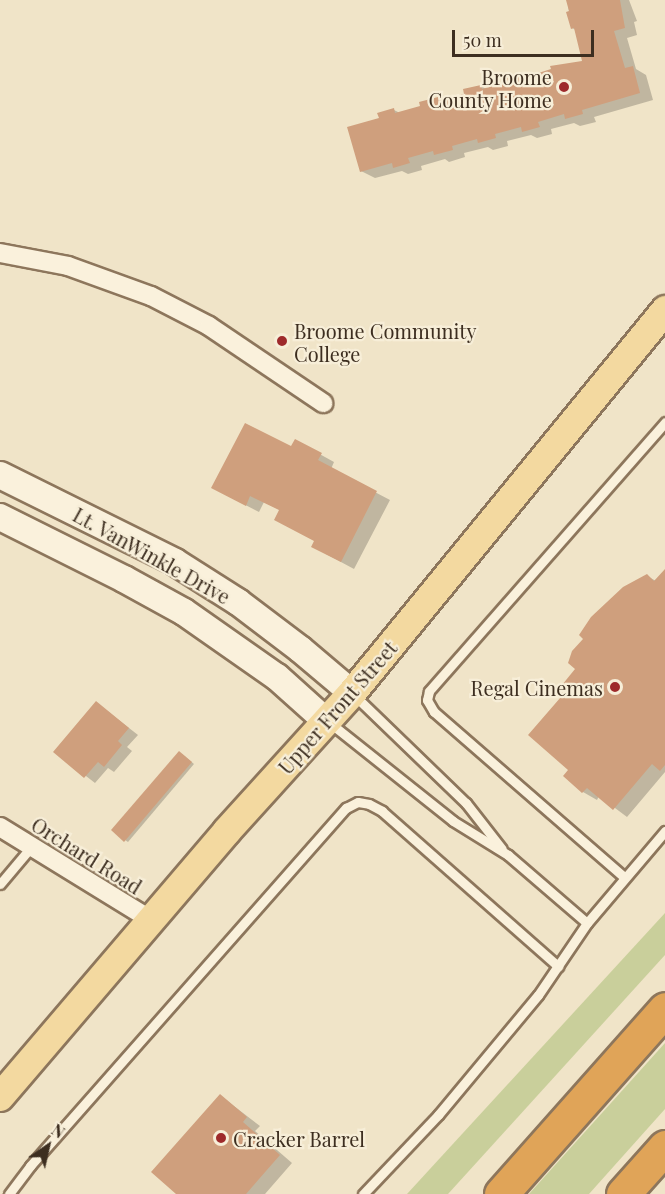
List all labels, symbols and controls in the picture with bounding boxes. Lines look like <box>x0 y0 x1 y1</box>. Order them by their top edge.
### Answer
scale bar <box>455 18 598 56</box>
text: 50 m <box>463 28 502 52</box>
place label: Broome County Home <box>428 64 552 111</box>
marker: Broome County Home <box>557 80 571 94</box>
place label: Broome Community College <box>294 318 476 365</box>
marker: Broome Community College <box>275 334 289 348</box>
street label: Lt. VanWinkle Drive <box>69 502 235 608</box>
street label: Upper Front Street <box>272 635 402 779</box>
place label: Regal Cinemas <box>471 675 603 699</box>
marker: Regal Cinemas <box>608 680 622 694</box>
street label: Orchard Road <box>27 812 147 898</box>
north arrow <box>18 1116 78 1176</box>
text: N <box>48 1119 69 1143</box>
place label: Cracker Barrel <box>233 1126 365 1150</box>
marker: Cracker Barrel <box>214 1131 228 1145</box>

